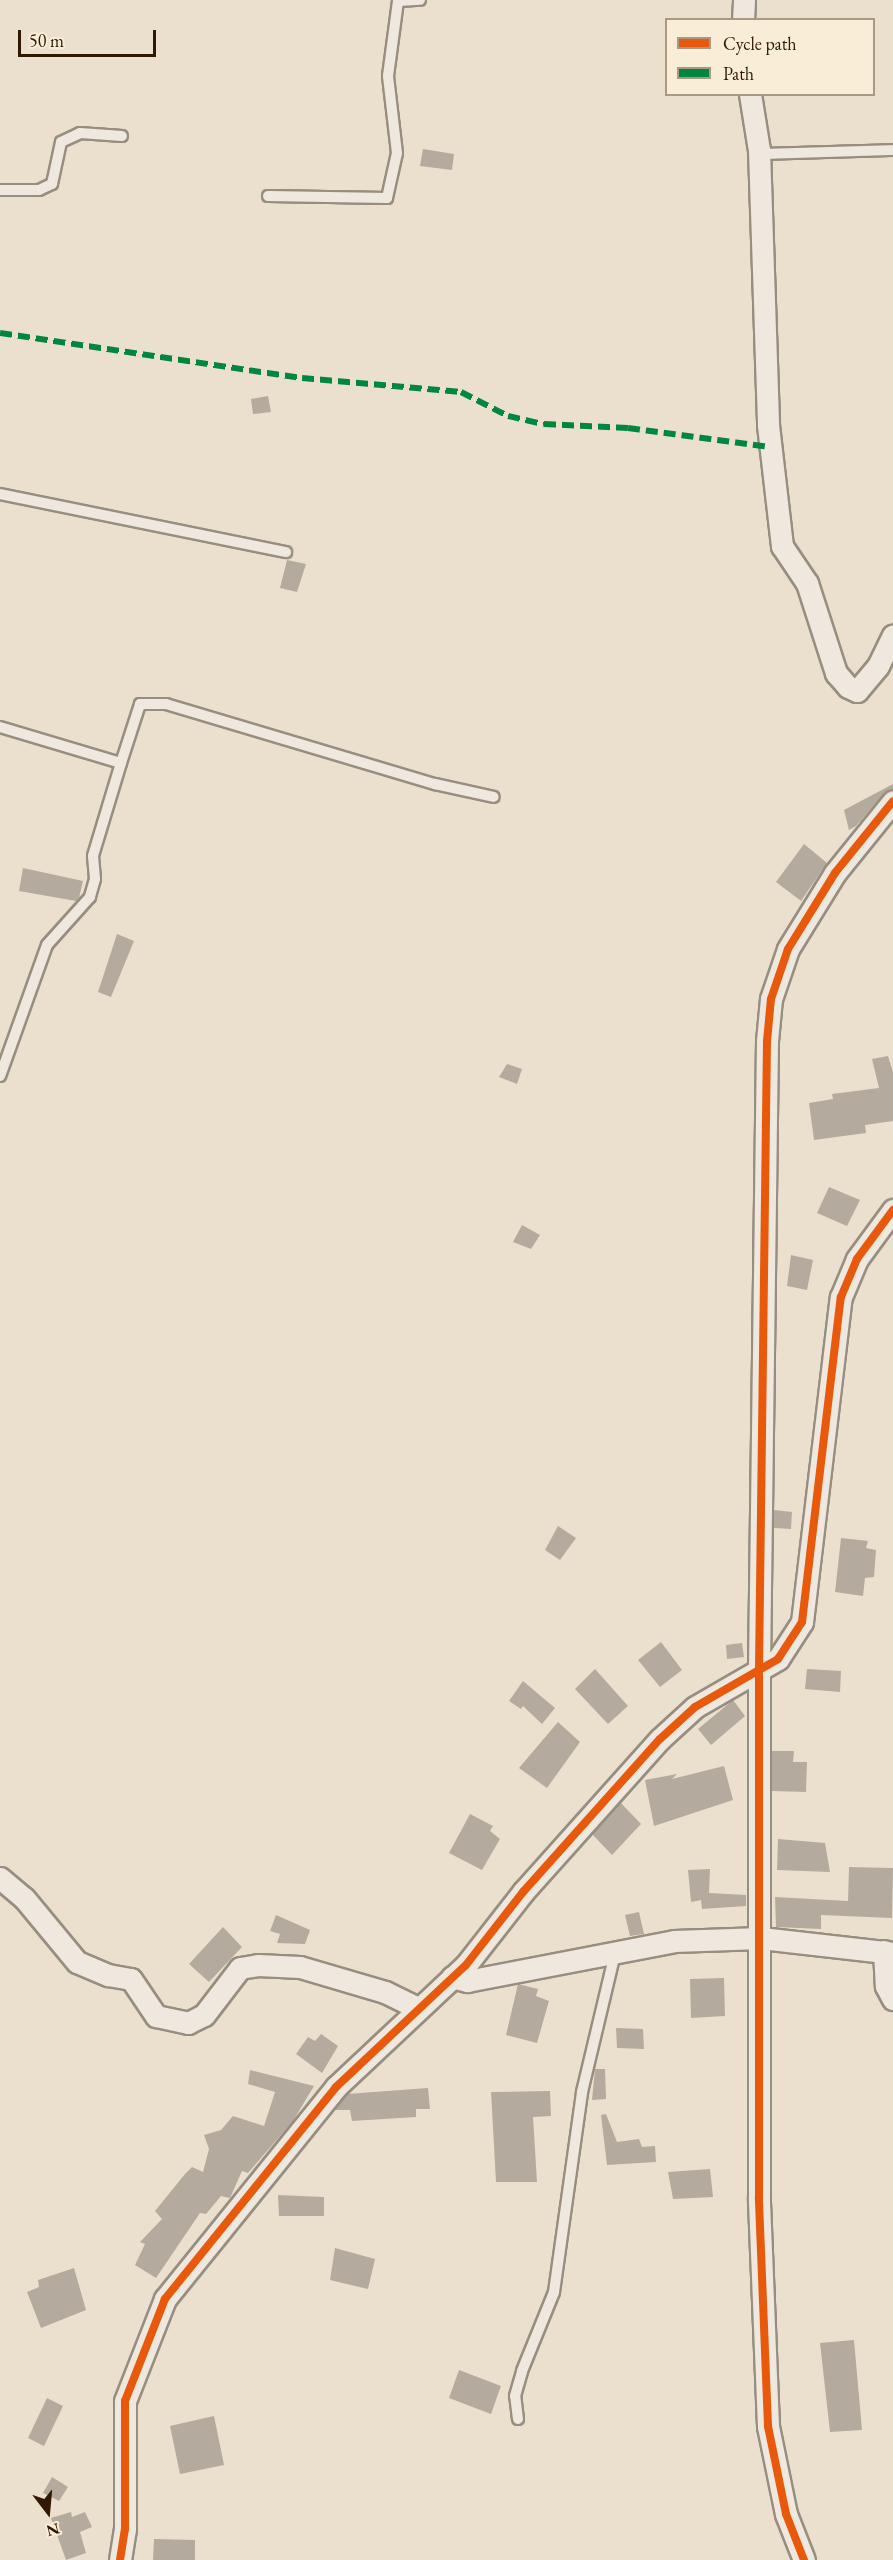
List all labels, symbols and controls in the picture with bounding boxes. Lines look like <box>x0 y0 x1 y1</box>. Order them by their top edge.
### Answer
scale bar <box>21 18 159 56</box>
legend <box>665 18 875 96</box>
text: 50 m <box>29 29 64 52</box>
text: Cycle path <box>723 32 797 55</box>
text: Path <box>723 62 754 85</box>
north arrow <box>18 2482 78 2542</box>
text: N <box>44 2518 62 2542</box>

